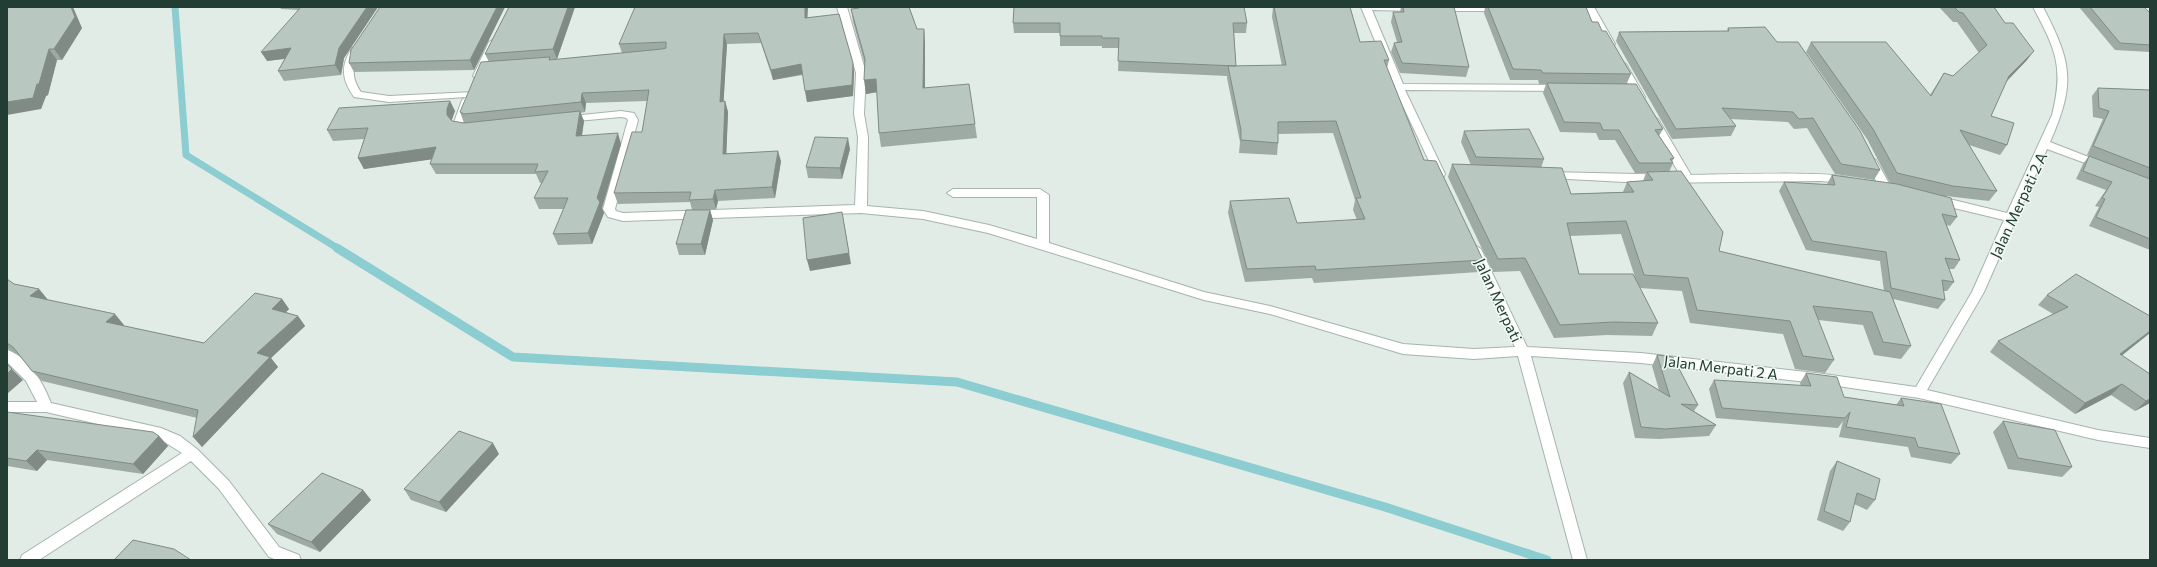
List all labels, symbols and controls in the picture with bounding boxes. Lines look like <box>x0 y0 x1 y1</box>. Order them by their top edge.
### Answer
street label: Jalan Merpati 2 A <box>1986 149 2050 261</box>
street label: Jalan Merpati <box>1472 255 1526 345</box>
street label: Jalan Merpati 2 A <box>1663 351 1779 383</box>

